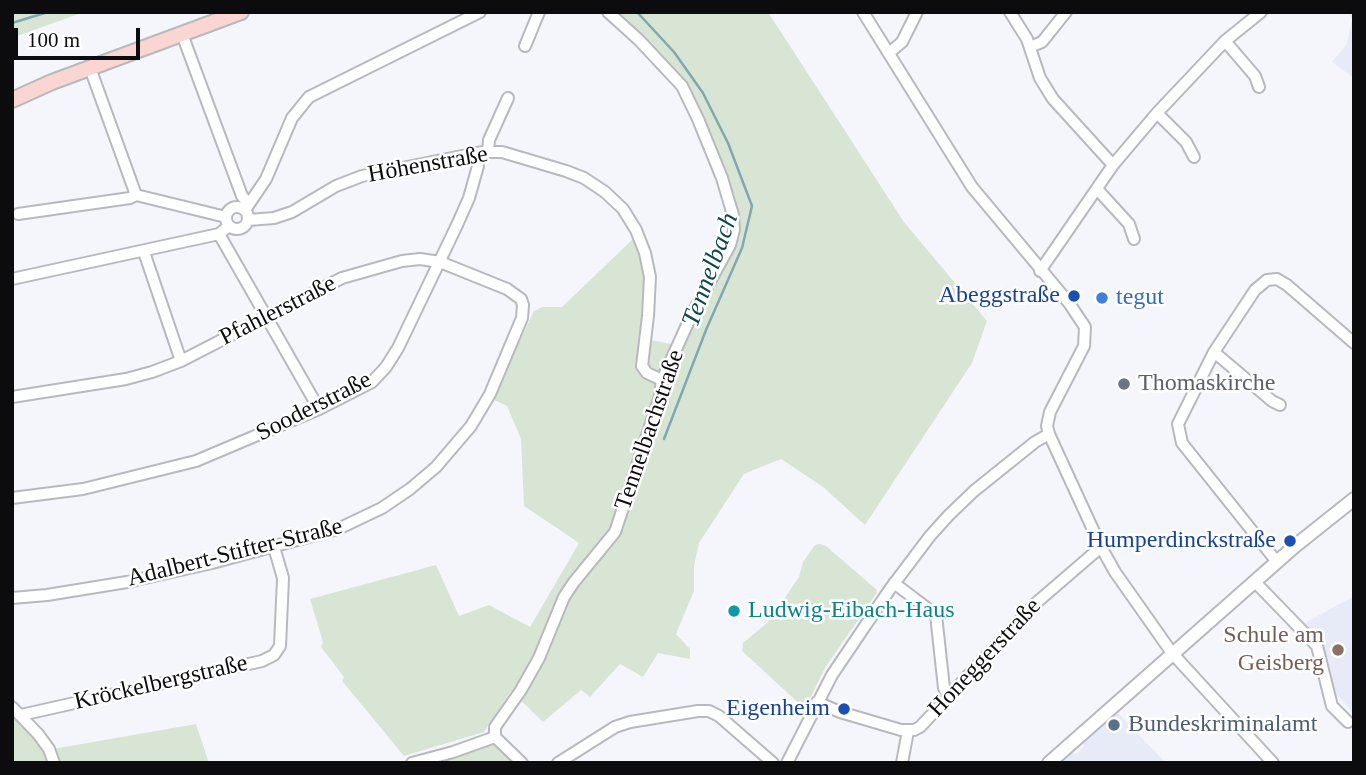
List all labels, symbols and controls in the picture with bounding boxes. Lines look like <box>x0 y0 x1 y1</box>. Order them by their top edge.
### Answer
scale bar <box>18 14 144 58</box>
text: 100 m <box>27 28 80 52</box>
street label: Höhenstraße <box>366 140 490 190</box>
water label: Tennelbach <box>676 209 746 331</box>
street label: Pfahlerstraße <box>215 269 341 353</box>
place label: Abeggstraße <box>939 282 1060 310</box>
place label: tegut <box>1116 284 1164 312</box>
marker: Abeggstraße <box>1066 288 1082 304</box>
marker: tegut <box>1094 290 1110 306</box>
street label: Tennelbachstraße <box>609 346 691 514</box>
street label: Sooderstraße <box>252 366 376 448</box>
place label: Thomaskirche <box>1138 370 1275 398</box>
marker: Thomaskirche <box>1116 376 1132 392</box>
street label: Adalbert-Stifter-Straße <box>124 512 346 594</box>
place label: Humperdinckstraße <box>1087 527 1276 555</box>
marker: Humperdinckstraße <box>1282 533 1298 549</box>
street label: Honeggerstraße <box>923 593 1047 723</box>
place label: Ludwig-Eibach-Haus <box>748 597 955 625</box>
marker: Ludwig-Eibach-Haus <box>726 603 742 619</box>
place label: Schule am Geisberg <box>1223 622 1324 678</box>
marker: Schule am Geisberg <box>1330 642 1346 658</box>
street label: Kröckelbergstraße <box>72 649 250 717</box>
place label: Eigenheim <box>726 695 830 723</box>
marker: Eigenheim <box>836 701 852 717</box>
place label: Bundeskriminalamt <box>1128 711 1317 739</box>
marker: Bundeskriminalamt <box>1106 717 1122 733</box>

